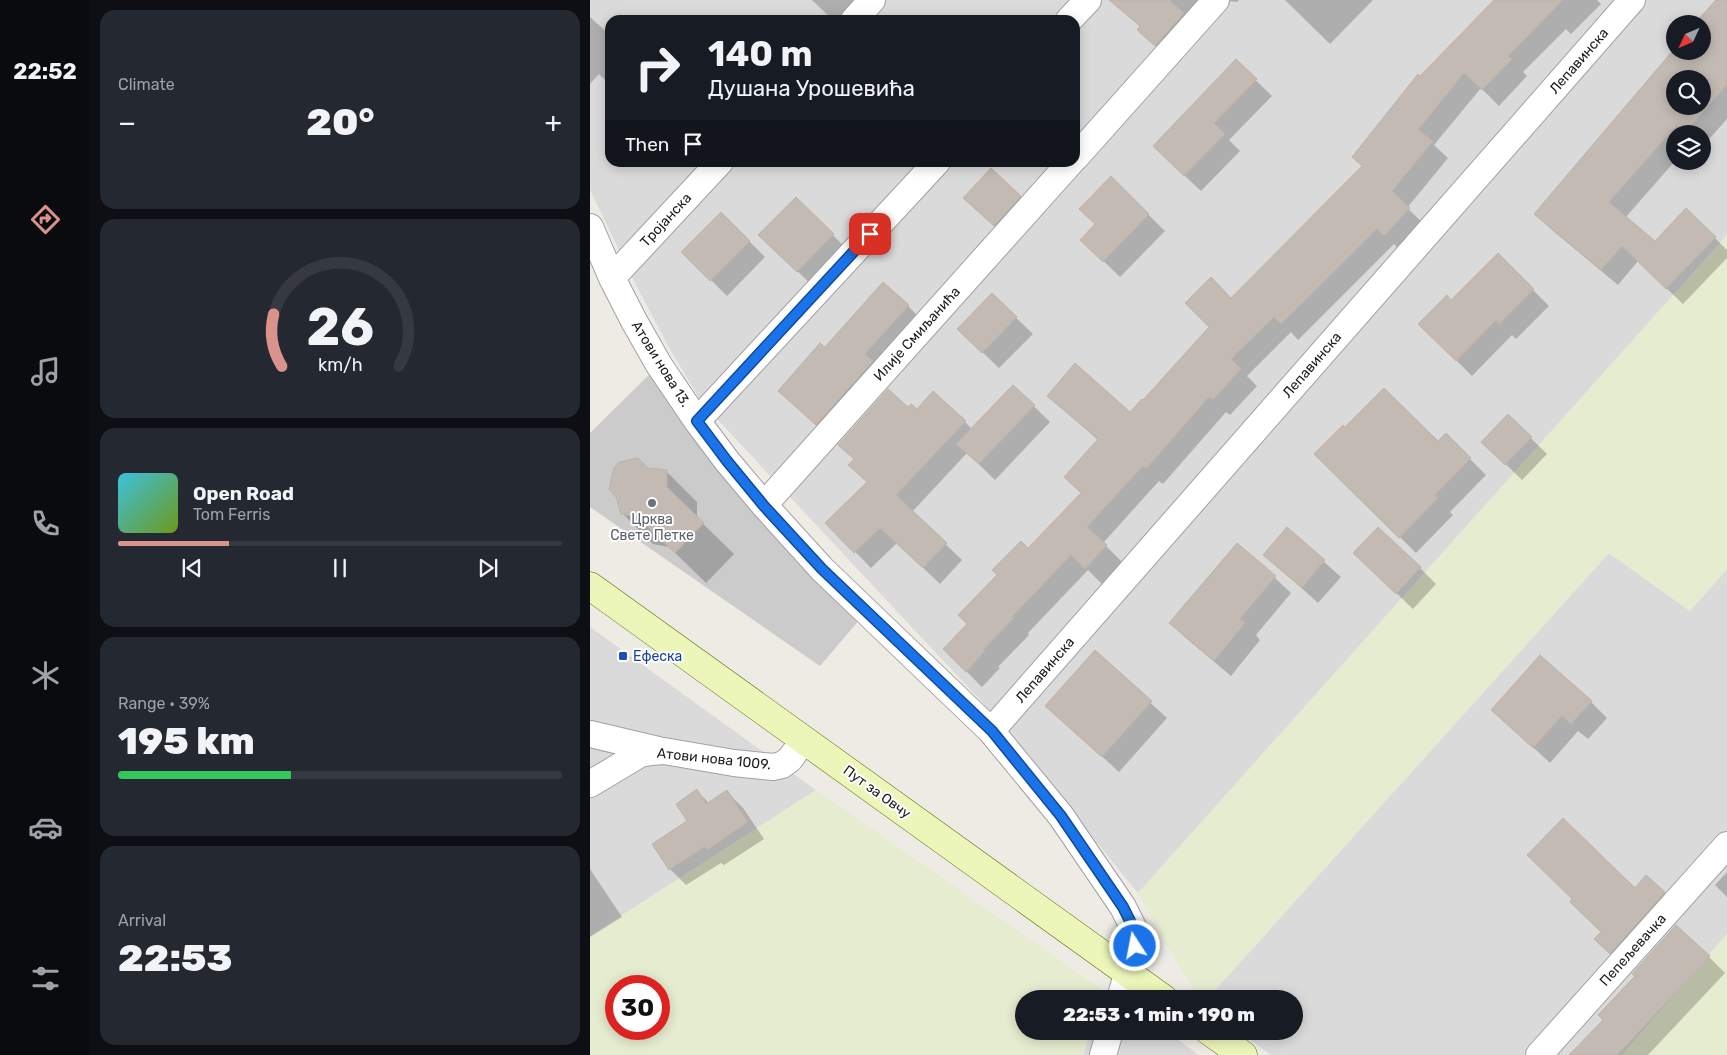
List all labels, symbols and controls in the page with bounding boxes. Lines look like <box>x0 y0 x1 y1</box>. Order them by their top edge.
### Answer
north arrow <box>1666 15 1711 60</box>
map controls <box>1666 15 1711 170</box>
street label: Лепавинска <box>1546 25 1612 97</box>
text: 140 m <box>708 33 813 75</box>
icon: right <box>625 35 690 100</box>
text: 22:52 <box>13 58 77 85</box>
button: search <box>1666 70 1711 115</box>
text: Climate <box>118 75 175 94</box>
text: Душана Урошевића <box>708 75 915 102</box>
text: 20° <box>306 99 375 145</box>
text: − <box>118 106 136 139</box>
text: + <box>545 106 562 139</box>
button: layers <box>1666 125 1711 170</box>
icon: arrive <box>679 130 707 158</box>
text: Then <box>625 133 669 156</box>
street label: Тројанска <box>637 190 695 250</box>
icon: directions <box>28 202 63 237</box>
pin <box>849 213 891 255</box>
icon: arrive <box>856 220 884 248</box>
street label: Илије Смиљанића <box>870 283 964 385</box>
text: 26 <box>306 296 374 358</box>
street label: Атови нова 13. <box>628 318 694 410</box>
street label: Лепавинска <box>1279 329 1345 401</box>
icon: music <box>28 354 63 389</box>
text: km/h <box>318 354 362 375</box>
text: Open Road <box>193 482 294 505</box>
marker: Црква Свете Петке <box>646 497 658 509</box>
text: Tom Ferris <box>193 505 270 524</box>
icon: phone <box>28 506 63 541</box>
place label: Црква Свете Петке <box>610 511 694 544</box>
icon: previous <box>178 554 206 582</box>
icon: pause <box>326 554 354 582</box>
icon: next <box>474 554 502 582</box>
street label: Лепавинска <box>1012 634 1078 706</box>
place label: Ефеска <box>633 648 682 665</box>
marker: Ефеска <box>617 650 629 662</box>
icon: climate <box>28 658 63 693</box>
text: Range · 39% <box>118 694 210 713</box>
text: 195 km <box>118 718 255 764</box>
street label: Атови нова 1009. <box>656 745 772 773</box>
street label: Пут за Овчу <box>840 762 914 822</box>
icon: car <box>28 810 63 845</box>
street label: Пепељевачка <box>1596 910 1670 990</box>
text: Arrival <box>118 911 166 930</box>
position arrow <box>1108 919 1160 971</box>
text: 22:53 <box>118 935 233 981</box>
icon: filters <box>28 961 63 996</box>
speed limit sign: 30 <box>605 975 670 1040</box>
text: 22:53 · 1 min · 190 m <box>1063 1003 1255 1026</box>

